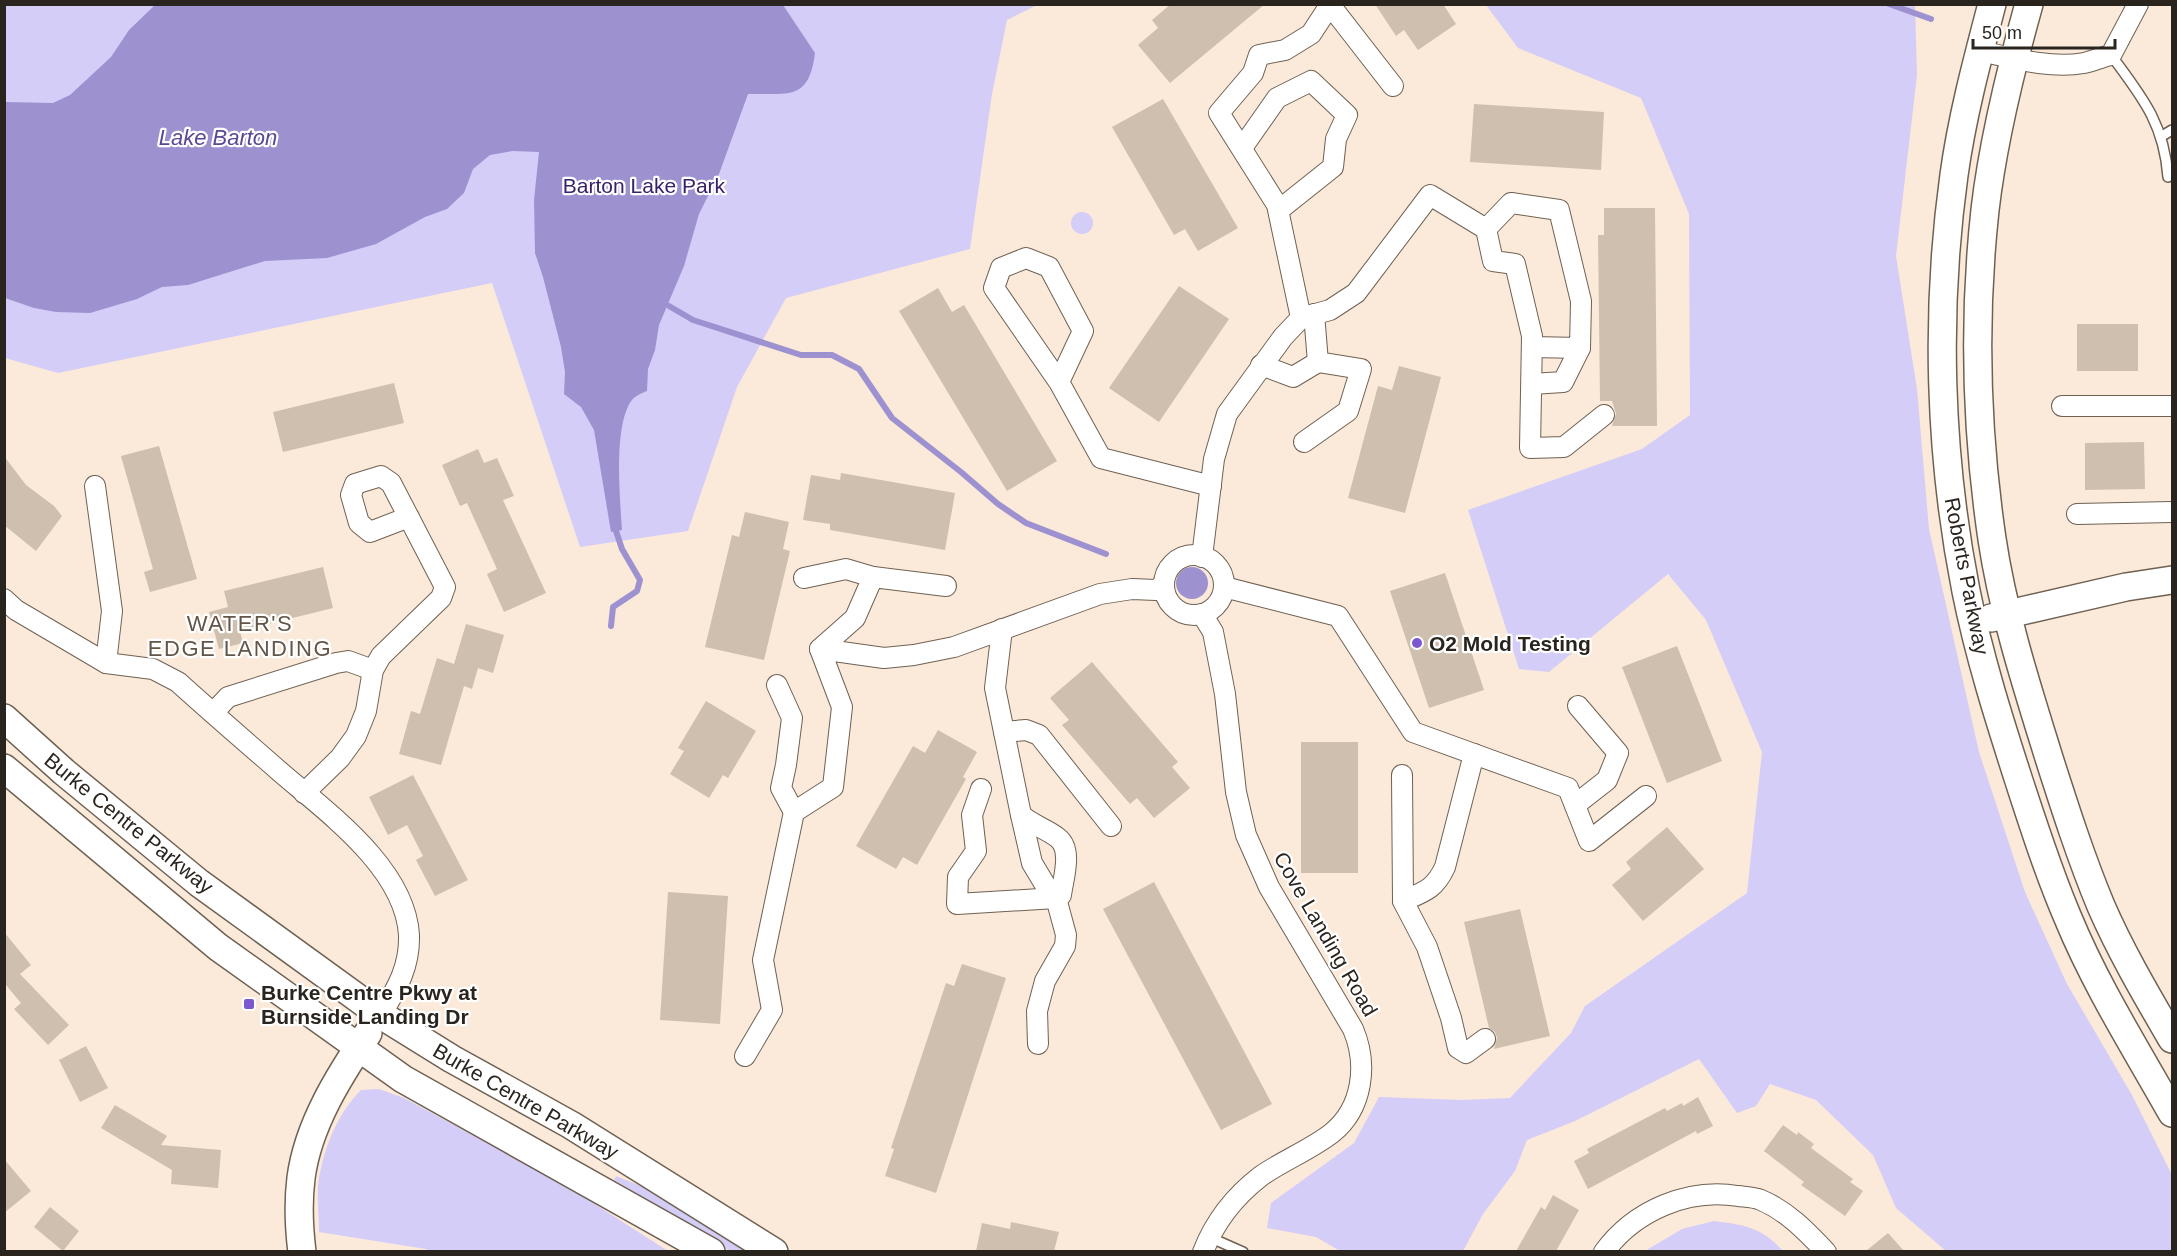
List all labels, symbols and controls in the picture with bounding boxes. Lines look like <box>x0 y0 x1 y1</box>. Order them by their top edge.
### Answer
scale bar <box>1973 12 2116 50</box>
text: 50 m <box>1982 23 2022 43</box>
water label: Lake Barton <box>159 125 277 150</box>
park label: Barton Lake Park <box>563 174 726 197</box>
street label: Roberts Parkway <box>1940 495 1994 657</box>
district label: WATER'S EDGE LANDING <box>148 611 332 661</box>
place label: O2 Mold Testing <box>1429 632 1591 655</box>
marker: O2 Mold Testing <box>1410 636 1424 650</box>
street label: Burke Centre Parkway <box>40 748 218 898</box>
street label: Cove Landing Road <box>1270 848 1382 1020</box>
place label: Burke Centre Pkwy at Burnside Landing Dr <box>261 981 477 1028</box>
marker: Burke Centre Pkwy at Burnside Landing Dr <box>242 997 256 1011</box>
street label: Burke Centre Parkway <box>429 1039 623 1164</box>

